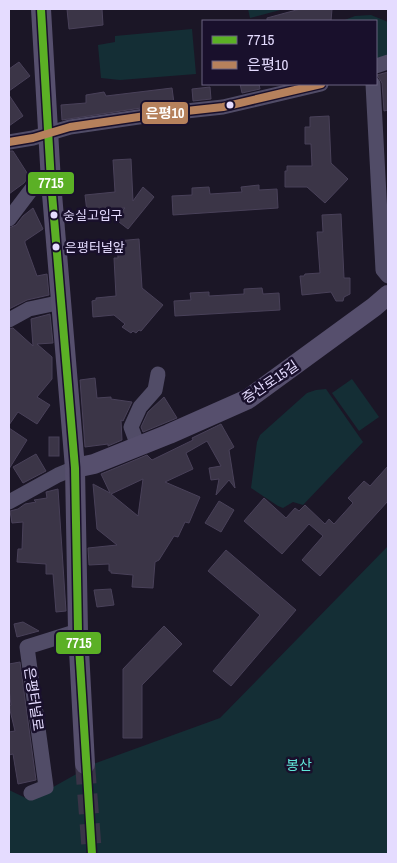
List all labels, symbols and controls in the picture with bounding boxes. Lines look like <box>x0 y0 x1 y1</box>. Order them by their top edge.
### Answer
legend <box>202 20 377 85</box>
text: 7715 <box>247 29 275 50</box>
text: 은평10 <box>247 54 288 75</box>
unlabelled marker <box>225 100 235 110</box>
line badge: 은평10 <box>141 101 189 125</box>
text: 은평10 <box>146 104 184 122</box>
line badge: 7715 <box>27 171 75 195</box>
text: 7715 <box>38 174 64 192</box>
place label: 숭실고입구 <box>63 207 123 224</box>
marker: 숭실고입구 <box>49 210 59 220</box>
place label: 은평터널앞 <box>65 239 125 256</box>
marker: 은평터널앞 <box>51 242 61 252</box>
street label: 증산로15길 <box>238 357 302 407</box>
line badge: 7715 <box>55 631 102 655</box>
text: 7715 <box>66 634 92 652</box>
street label: 은평터널로 <box>21 666 47 732</box>
park label: 봉산 <box>286 756 312 774</box>

